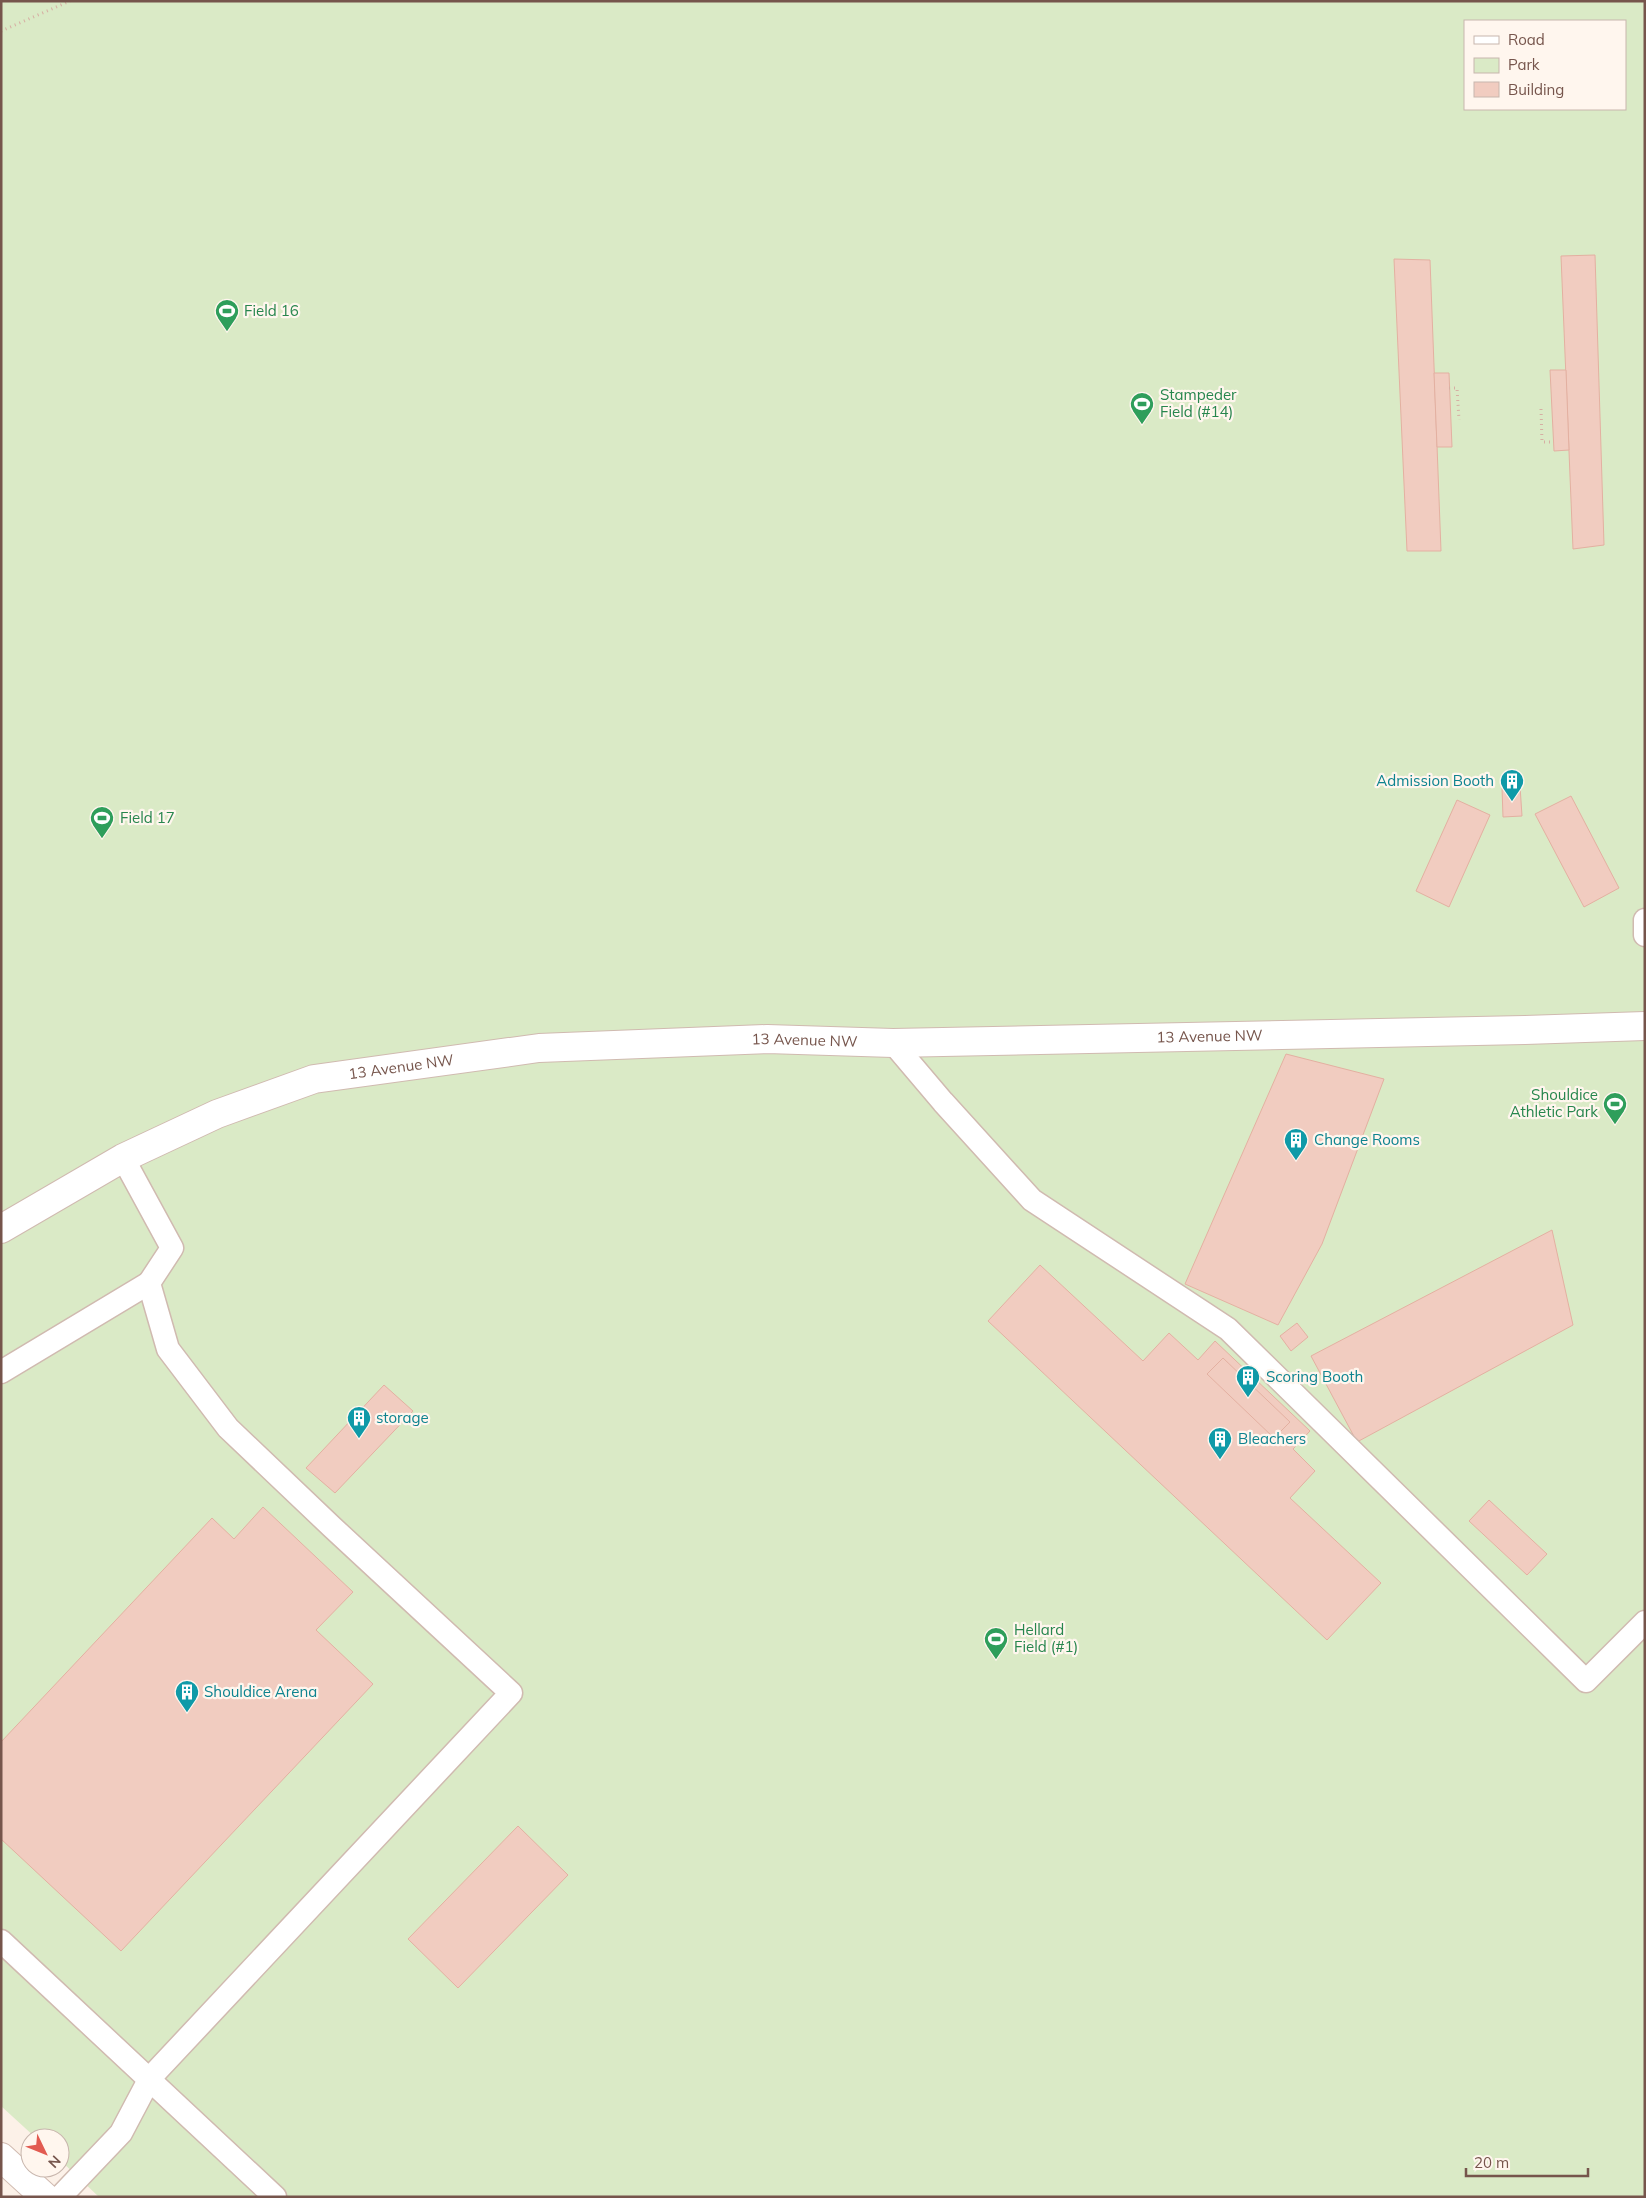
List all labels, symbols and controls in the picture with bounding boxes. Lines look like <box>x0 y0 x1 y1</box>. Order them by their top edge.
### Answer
legend <box>1464 20 1626 110</box>
text: Road <box>1508 30 1545 49</box>
text: Park <box>1508 55 1540 74</box>
text: Building <box>1508 80 1564 99</box>
sports icon: Field 16 <box>214 298 240 332</box>
place label: Field 16 <box>244 301 299 320</box>
place label: Stampeder Field (#14) <box>1160 385 1237 421</box>
sports icon: Stampeder Field (#14) <box>1129 391 1155 425</box>
building icon: Admission Booth <box>1499 768 1525 802</box>
place label: Admission Booth <box>1376 771 1494 790</box>
sports icon: Field 17 <box>89 805 115 839</box>
place label: Field 17 <box>120 808 175 827</box>
street label: 13 Avenue NW <box>1156 1025 1263 1047</box>
street label: 13 Avenue NW <box>751 1029 858 1051</box>
street label: 13 Avenue NW <box>347 1050 455 1083</box>
place label: Shouldice Athletic Park <box>1510 1085 1598 1121</box>
sports icon: Shouldice Athletic Park <box>1602 1091 1628 1125</box>
building icon: Change Rooms <box>1283 1127 1309 1161</box>
place label: Change Rooms <box>1314 1130 1420 1149</box>
building icon: Scoring Booth <box>1235 1364 1261 1398</box>
place label: Scoring Booth <box>1266 1367 1363 1386</box>
building icon: storage <box>346 1405 372 1439</box>
place label: storage <box>376 1408 429 1427</box>
building icon: Bleachers <box>1207 1426 1233 1460</box>
place label: Bleachers <box>1238 1429 1306 1448</box>
place label: Hellard Field (#1) <box>1014 1620 1078 1656</box>
sports icon: Hellard Field (#1) <box>983 1626 1009 1660</box>
building icon: Shouldice Arena <box>174 1679 200 1713</box>
place label: Shouldice Arena <box>204 1682 317 1701</box>
north arrow <box>20 2128 70 2178</box>
scale bar <box>1466 2146 1588 2178</box>
text: N <box>44 2152 65 2172</box>
text: 20 m <box>1474 2153 1509 2172</box>

